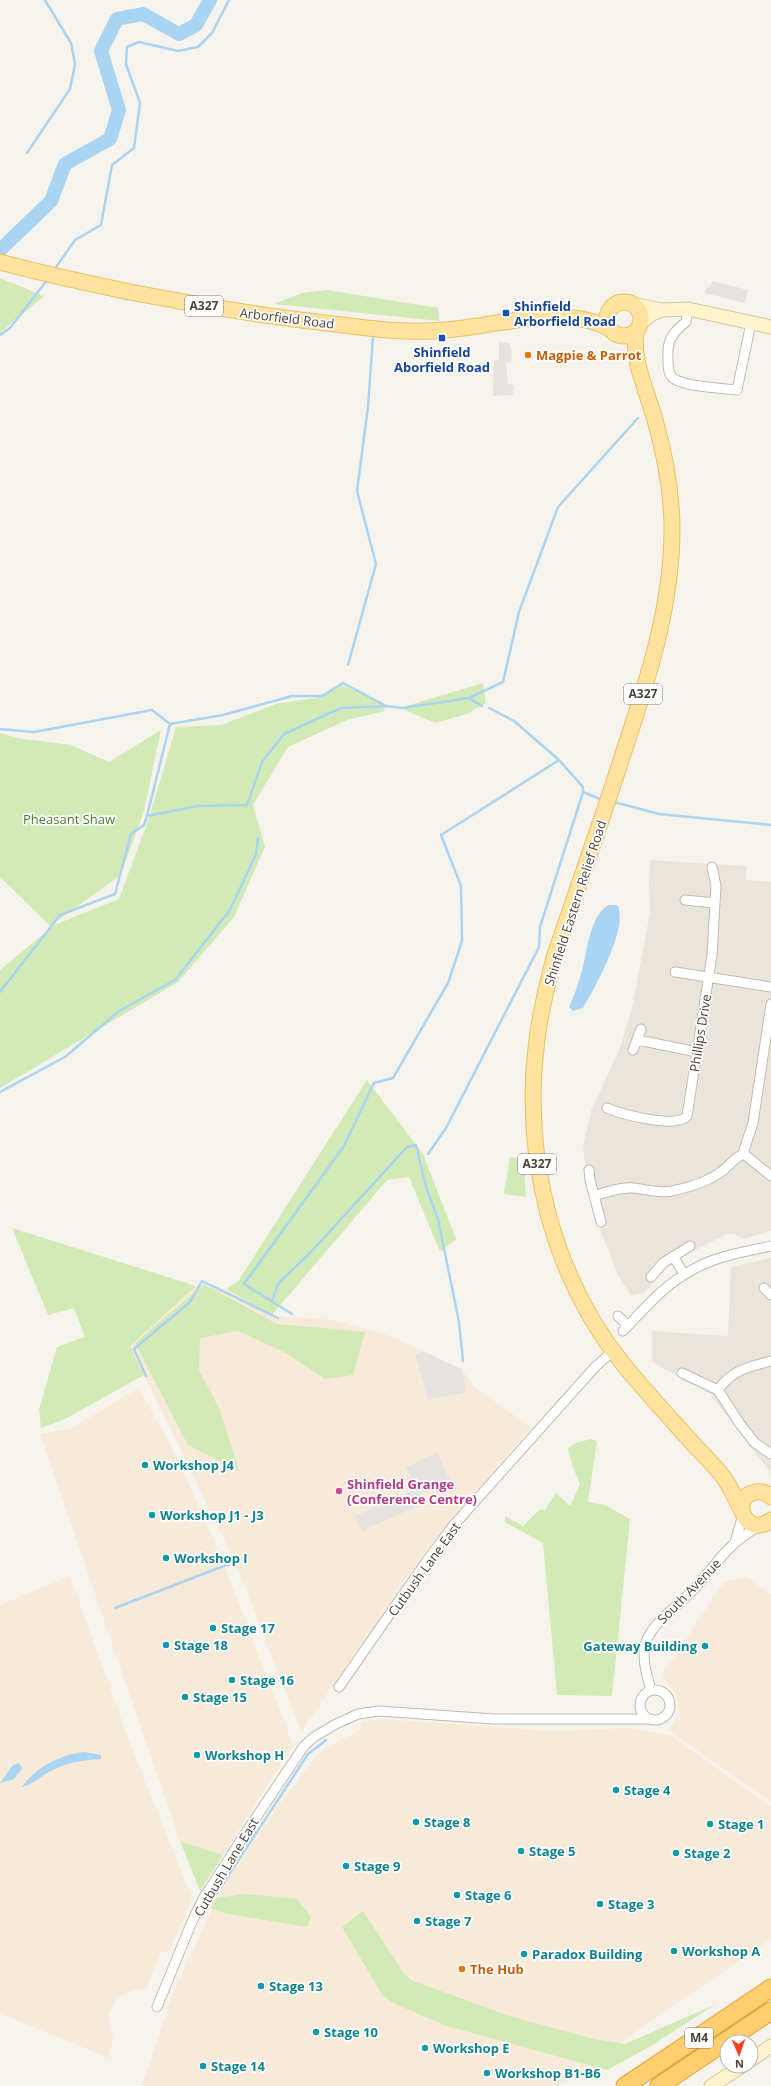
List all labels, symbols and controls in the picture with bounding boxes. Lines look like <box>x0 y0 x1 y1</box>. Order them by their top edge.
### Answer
road number: A327 <box>185 296 223 316</box>
place label: Shinfield Arborfield Road <box>514 297 616 330</box>
street label: Arborfield Road <box>239 303 335 333</box>
marker: Shinfield Arborfield Road <box>501 308 511 318</box>
marker: Shinfield Aborfield Road <box>437 333 447 343</box>
place label: Shinfield Aborfield Road <box>394 343 490 376</box>
place label: Magpie & Parrot <box>536 346 642 364</box>
marker: Magpie & Parrot <box>523 350 533 360</box>
road number: A327 <box>624 684 662 704</box>
park label: Pheasant Shaw <box>23 810 115 828</box>
street label: Shinfield Eastern Relief Road <box>540 818 610 988</box>
street label: Phillips Drive <box>685 993 715 1073</box>
road number: A327 <box>518 1154 556 1174</box>
place label: Workshop J4 <box>153 1456 235 1474</box>
marker: Workshop J4 <box>140 1460 150 1470</box>
place label: Shinfield Grange (Conference Centre) <box>347 1475 477 1508</box>
marker: Shinfield Grange (Conference Centre) <box>334 1486 344 1496</box>
place label: Workshop J1 - J3 <box>160 1506 264 1524</box>
marker: Workshop J1 - J3 <box>147 1510 157 1520</box>
street label: Cutbush Lane East <box>384 1518 464 1620</box>
place label: Workshop I <box>174 1549 248 1567</box>
marker: Workshop I <box>161 1553 171 1563</box>
street label: South Avenue <box>653 1554 725 1628</box>
place label: Stage 17 <box>221 1619 275 1637</box>
marker: Stage 17 <box>208 1623 218 1633</box>
place label: Stage 18 <box>174 1636 228 1654</box>
place label: Gateway Building <box>583 1637 698 1655</box>
marker: Stage 18 <box>161 1640 171 1650</box>
marker: Gateway Building <box>700 1641 710 1651</box>
place label: Stage 16 <box>240 1671 294 1689</box>
marker: Stage 16 <box>227 1675 237 1685</box>
place label: Stage 15 <box>193 1688 247 1706</box>
marker: Stage 15 <box>180 1692 190 1702</box>
place label: Workshop H <box>205 1746 284 1764</box>
marker: Workshop H <box>192 1750 202 1760</box>
place label: Stage 4 <box>624 1781 671 1799</box>
marker: Stage 4 <box>611 1785 621 1795</box>
place label: Stage 8 <box>424 1813 471 1831</box>
street label: Cutbush Lane East <box>189 1814 263 1920</box>
place label: Stage 1 <box>718 1815 765 1833</box>
marker: Stage 8 <box>411 1817 421 1827</box>
marker: Stage 1 <box>705 1819 715 1829</box>
place label: Stage 5 <box>529 1842 576 1860</box>
place label: Stage 2 <box>684 1844 731 1862</box>
marker: Stage 5 <box>516 1846 526 1856</box>
marker: Stage 2 <box>671 1848 681 1858</box>
place label: Stage 9 <box>354 1857 401 1875</box>
marker: Stage 9 <box>341 1861 351 1871</box>
place label: Stage 6 <box>465 1886 512 1904</box>
marker: Stage 6 <box>452 1890 462 1900</box>
place label: Stage 3 <box>608 1895 655 1913</box>
marker: Stage 3 <box>595 1899 605 1909</box>
place label: Stage 7 <box>425 1912 472 1930</box>
marker: Stage 7 <box>412 1916 422 1926</box>
place label: Workshop A <box>682 1942 760 1960</box>
place label: Paradox Building <box>532 1945 643 1963</box>
marker: Workshop A <box>669 1946 679 1956</box>
marker: Paradox Building <box>519 1949 529 1959</box>
place label: The Hub <box>470 1960 524 1978</box>
marker: The Hub <box>457 1964 467 1974</box>
place label: Stage 13 <box>269 1977 323 1995</box>
marker: Stage 13 <box>256 1981 266 1991</box>
place label: Stage 10 <box>324 2023 378 2041</box>
marker: Stage 10 <box>311 2027 321 2037</box>
road number: M4 <box>685 2028 713 2048</box>
north arrow <box>719 2034 759 2074</box>
place label: Workshop E <box>433 2039 510 2057</box>
marker: Workshop E <box>420 2043 430 2053</box>
place label: Stage 14 <box>211 2057 265 2075</box>
text: N <box>735 2057 744 2072</box>
marker: Stage 14 <box>198 2061 208 2071</box>
place label: Workshop B1-B6 <box>495 2064 601 2082</box>
marker: Workshop B1-B6 <box>482 2068 492 2078</box>

